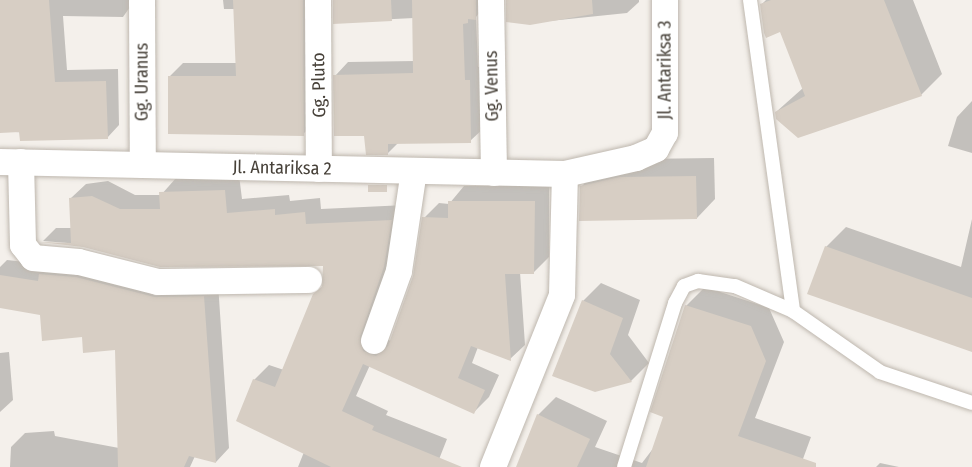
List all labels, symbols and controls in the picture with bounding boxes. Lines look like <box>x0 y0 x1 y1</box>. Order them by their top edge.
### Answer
street label: Jl. Antariksa 3 <box>654 20 676 120</box>
street label: Gg. Uranus <box>131 43 153 121</box>
street label: Gg. Venus <box>481 50 503 122</box>
street label: Gg. Pluto <box>308 52 330 118</box>
street label: Jl. Antariksa 2 <box>232 156 332 180</box>

